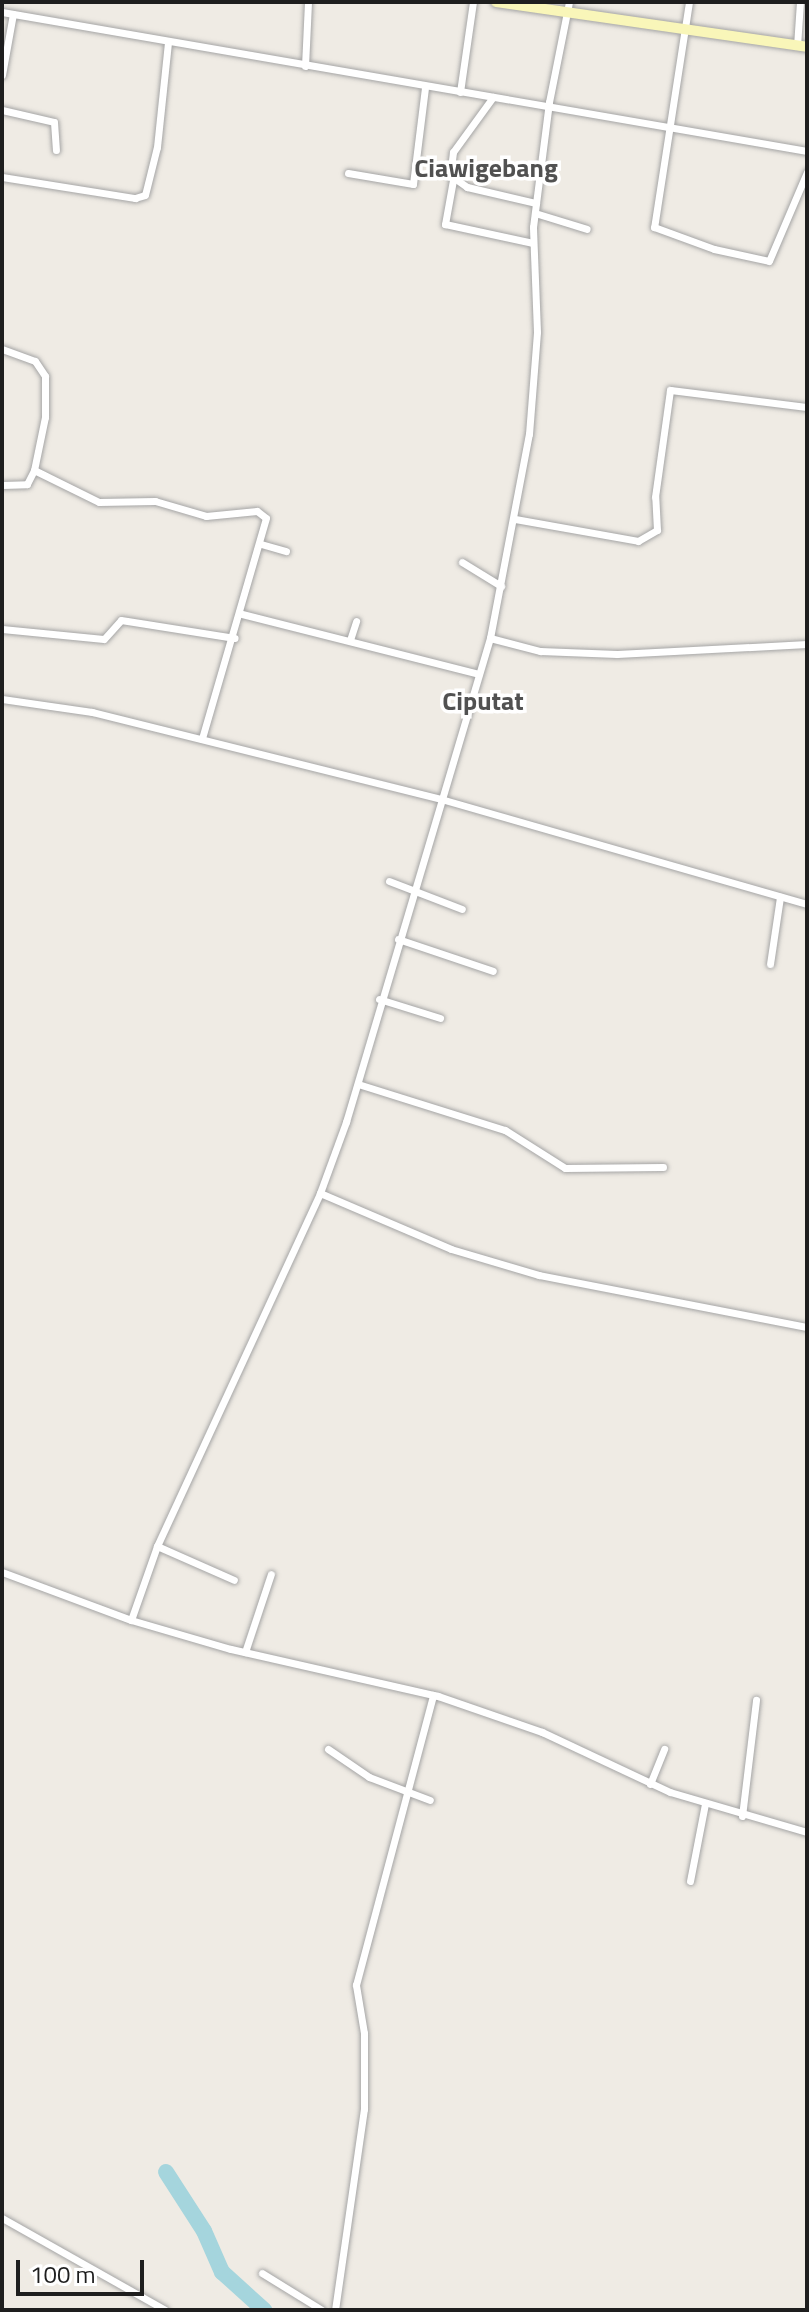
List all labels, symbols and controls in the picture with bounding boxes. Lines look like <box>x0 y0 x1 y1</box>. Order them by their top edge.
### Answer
district label: Ciawigebang <box>414 152 558 184</box>
district label: Ciputat <box>442 685 524 717</box>
scale bar <box>20 2244 148 2294</box>
text: 100 m <box>30 2256 96 2292</box>

